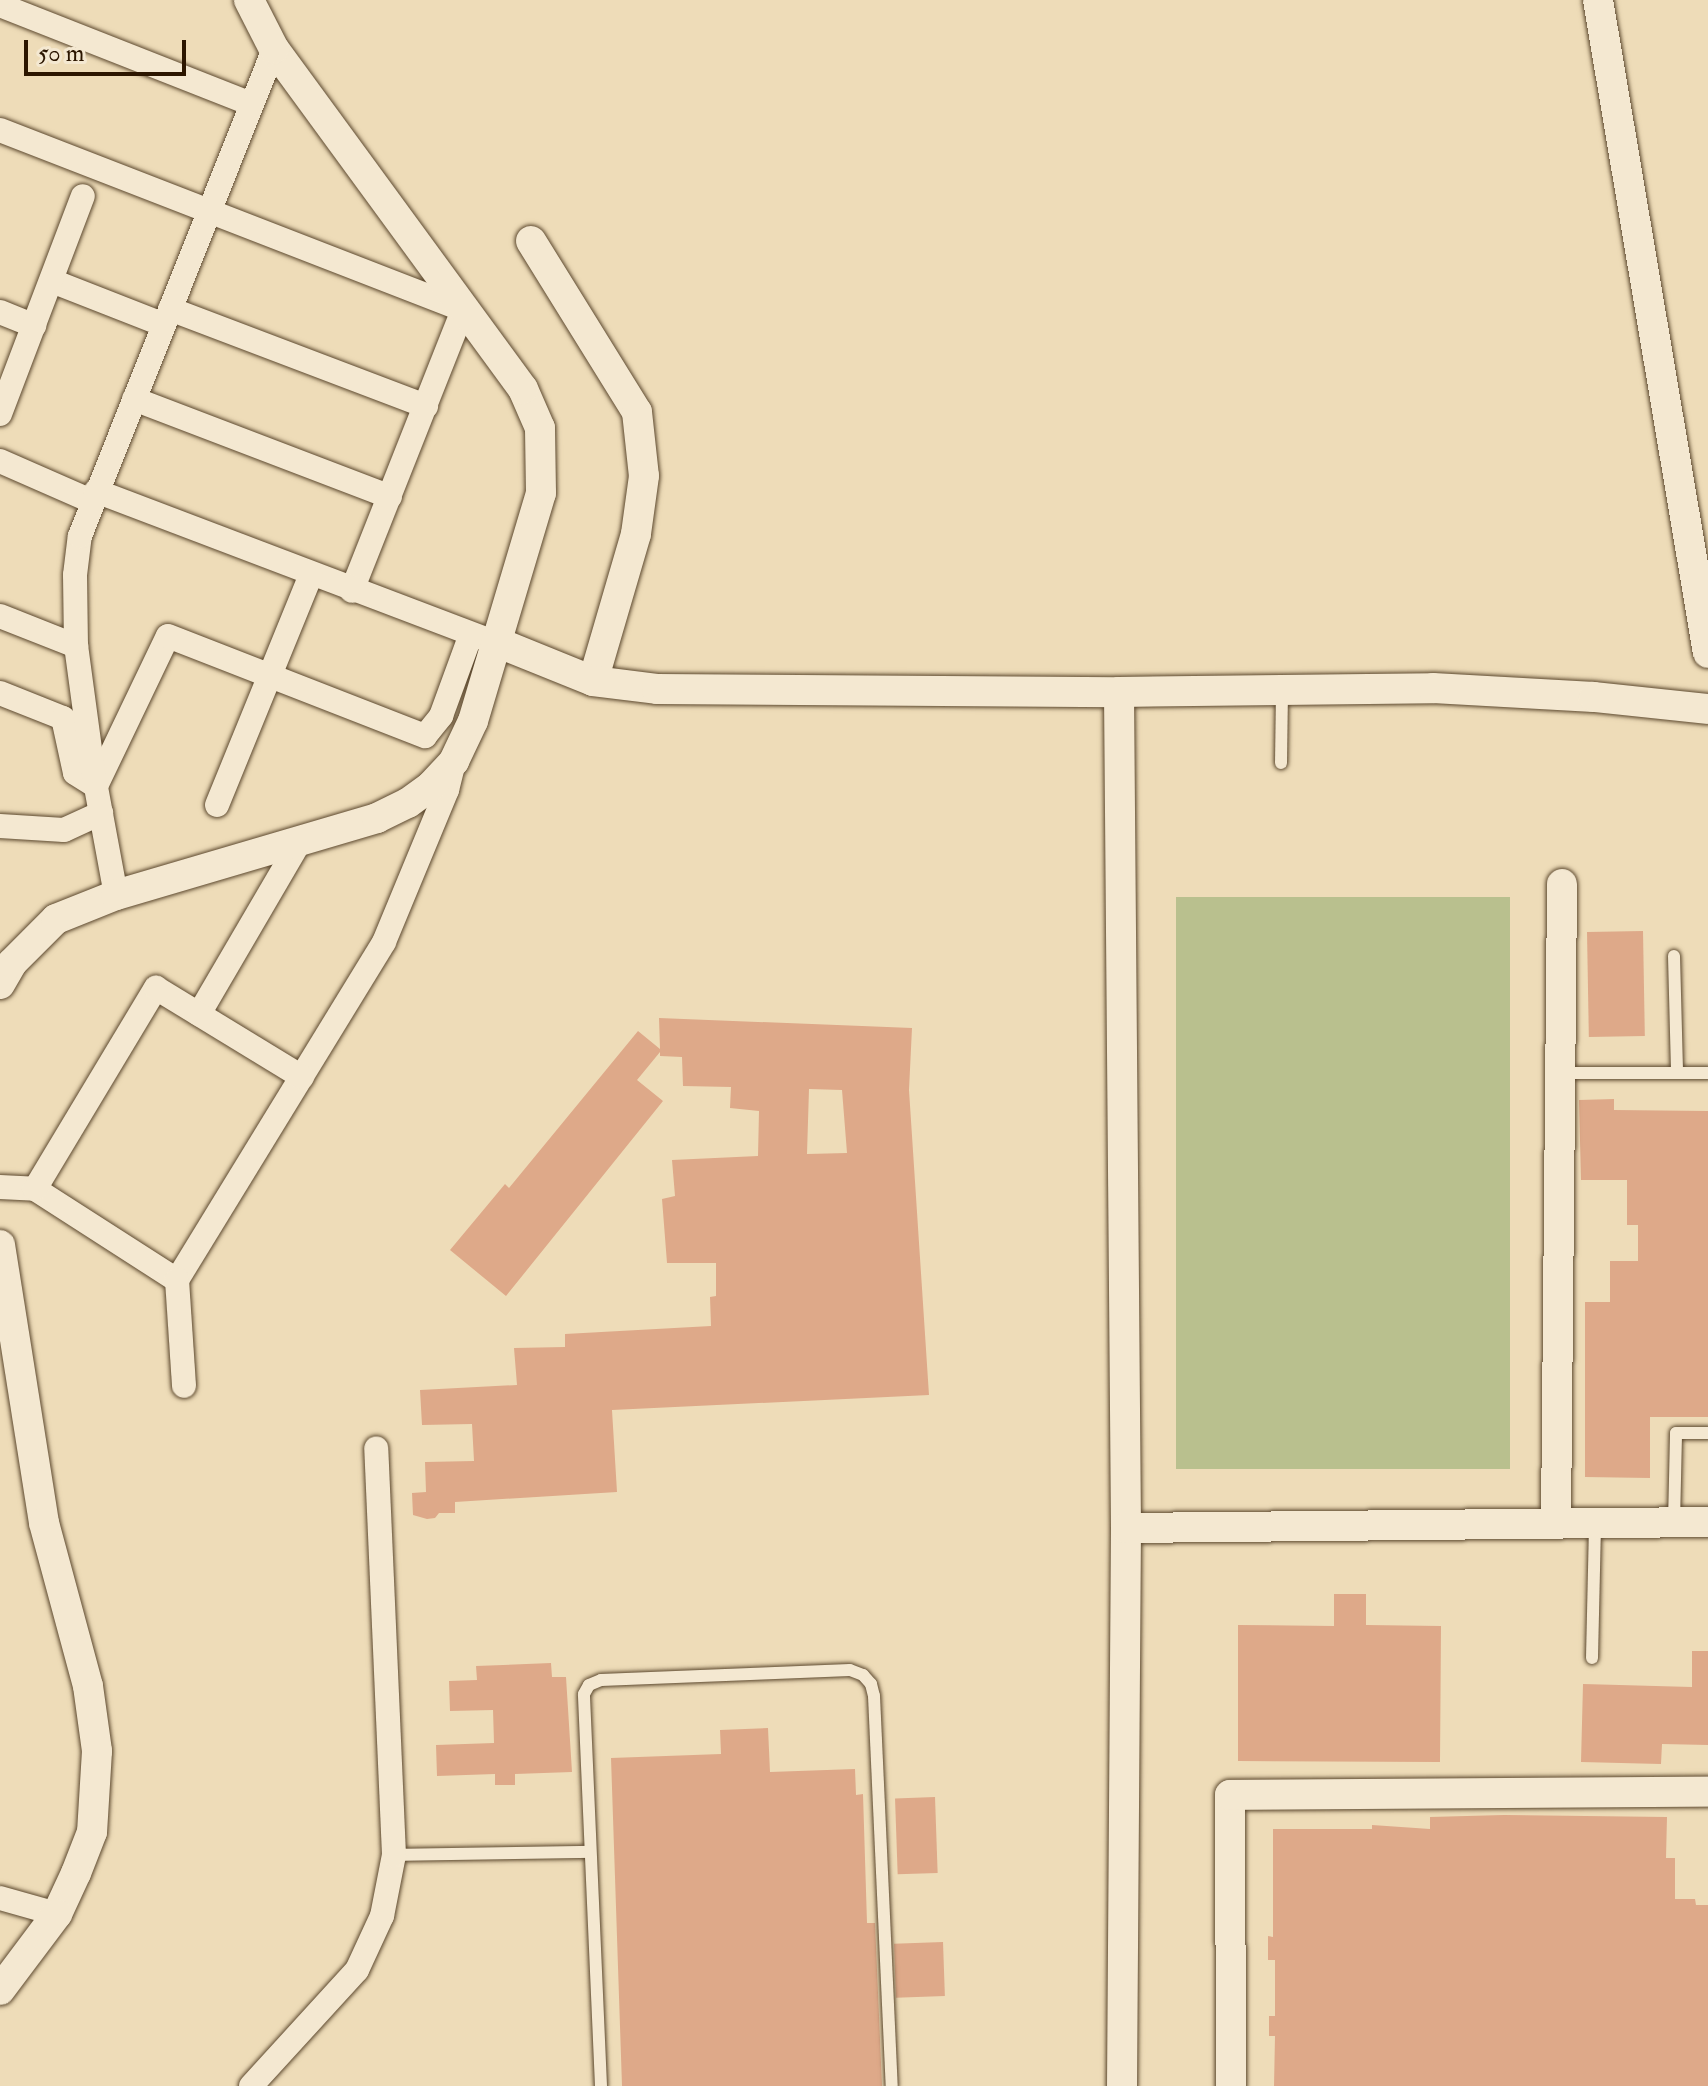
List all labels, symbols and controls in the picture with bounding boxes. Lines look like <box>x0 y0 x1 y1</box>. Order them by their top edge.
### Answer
scale bar <box>28 24 190 74</box>
text: 50 m <box>38 38 84 69</box>

